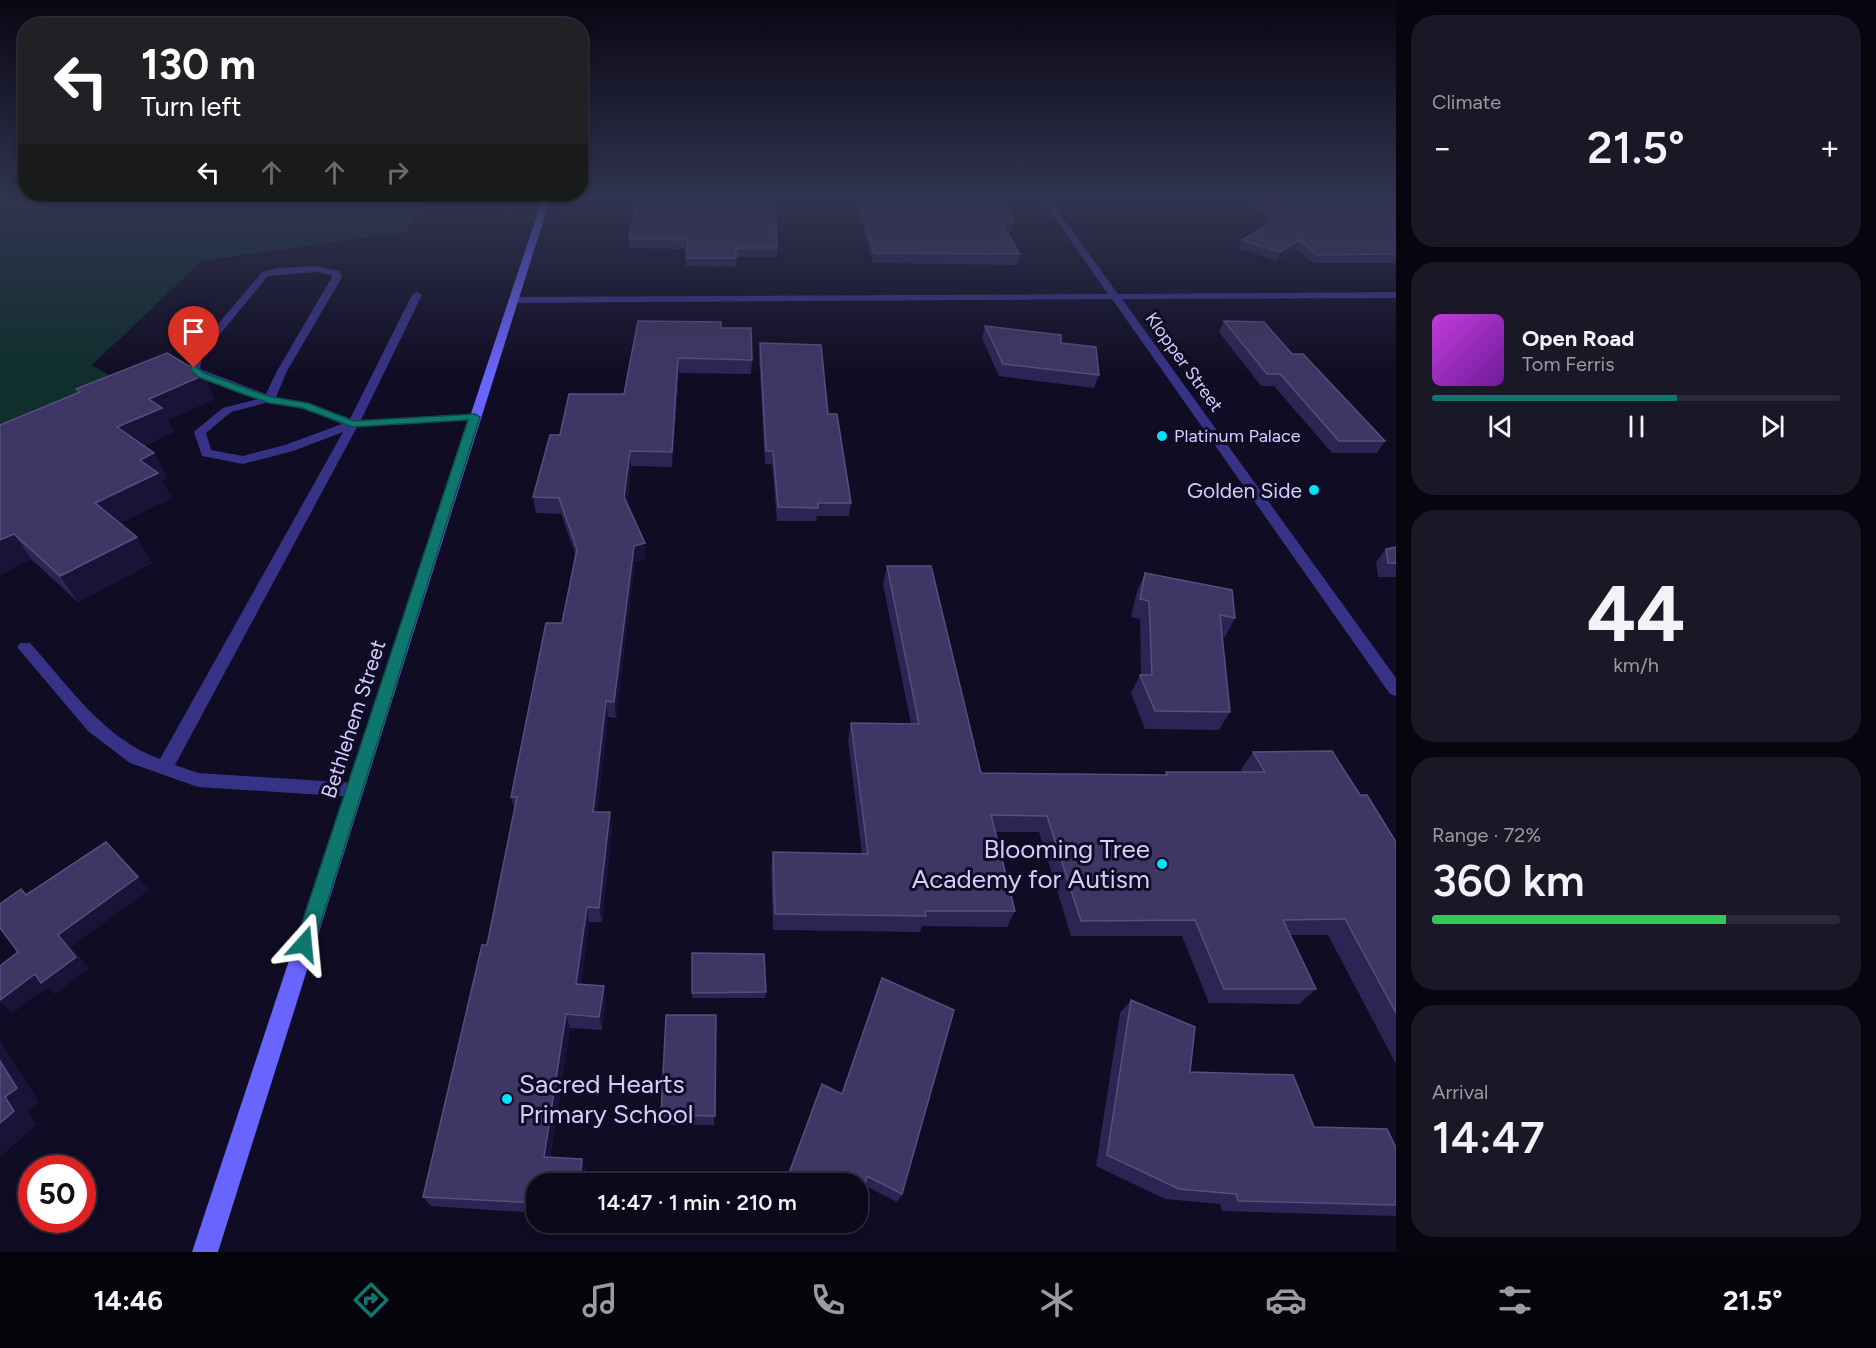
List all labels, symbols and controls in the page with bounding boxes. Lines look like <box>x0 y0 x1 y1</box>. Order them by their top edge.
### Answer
text: 130 m <box>141 39 256 90</box>
icon: left <box>42 42 120 120</box>
text: Turn left <box>141 90 241 123</box>
text: Climate <box>1432 90 1501 114</box>
text: 21.5° <box>1587 120 1685 174</box>
text: − <box>1432 128 1453 167</box>
text: + <box>1819 128 1840 167</box>
icon: left <box>192 156 225 189</box>
icon: ahead <box>255 156 288 189</box>
icon: ahead <box>318 156 351 189</box>
icon: right <box>381 156 414 189</box>
pin <box>168 306 219 368</box>
street label: Klopper Street <box>1141 308 1228 416</box>
icon: arrive <box>177 315 210 348</box>
text: Open Road <box>1522 325 1634 352</box>
text: Tom Ferris <box>1522 352 1615 376</box>
icon: previous <box>1484 410 1517 443</box>
icon: pause <box>1620 410 1653 443</box>
icon: next <box>1756 410 1789 443</box>
place label: Platinum Palace <box>1174 425 1301 447</box>
marker: Platinum Palace <box>1155 429 1169 443</box>
place label: Golden Side <box>1187 478 1302 503</box>
marker: Golden Side <box>1307 483 1321 497</box>
text: 44 <box>1587 567 1685 661</box>
street label: Bethlehem Street <box>316 637 390 801</box>
text: km/h <box>1613 653 1659 677</box>
text: Range · 72% <box>1432 823 1541 847</box>
place label: Blooming Tree Academy for Autism <box>912 833 1150 895</box>
text: 360 km <box>1432 853 1585 907</box>
marker: Blooming Tree Academy for Autism <box>1155 857 1169 871</box>
position arrow <box>272 912 336 976</box>
place label: Sacred Hearts Primary School <box>519 1068 693 1130</box>
text: Arrival <box>1432 1080 1488 1104</box>
marker: Sacred Hearts Primary School <box>500 1092 514 1106</box>
text: 14:47 <box>1432 1110 1545 1164</box>
speed limit sign: 50 <box>18 1155 96 1233</box>
text: 14:47 · 1 min · 210 m <box>597 1189 797 1216</box>
icon: directions <box>350 1279 392 1321</box>
icon: music <box>579 1279 621 1321</box>
icon: phone <box>807 1279 849 1321</box>
icon: climate <box>1036 1279 1078 1321</box>
icon: car <box>1265 1279 1307 1321</box>
icon: filters <box>1494 1279 1536 1321</box>
text: 14:46 <box>93 1284 163 1317</box>
text: 21.5° <box>1723 1284 1783 1317</box>

